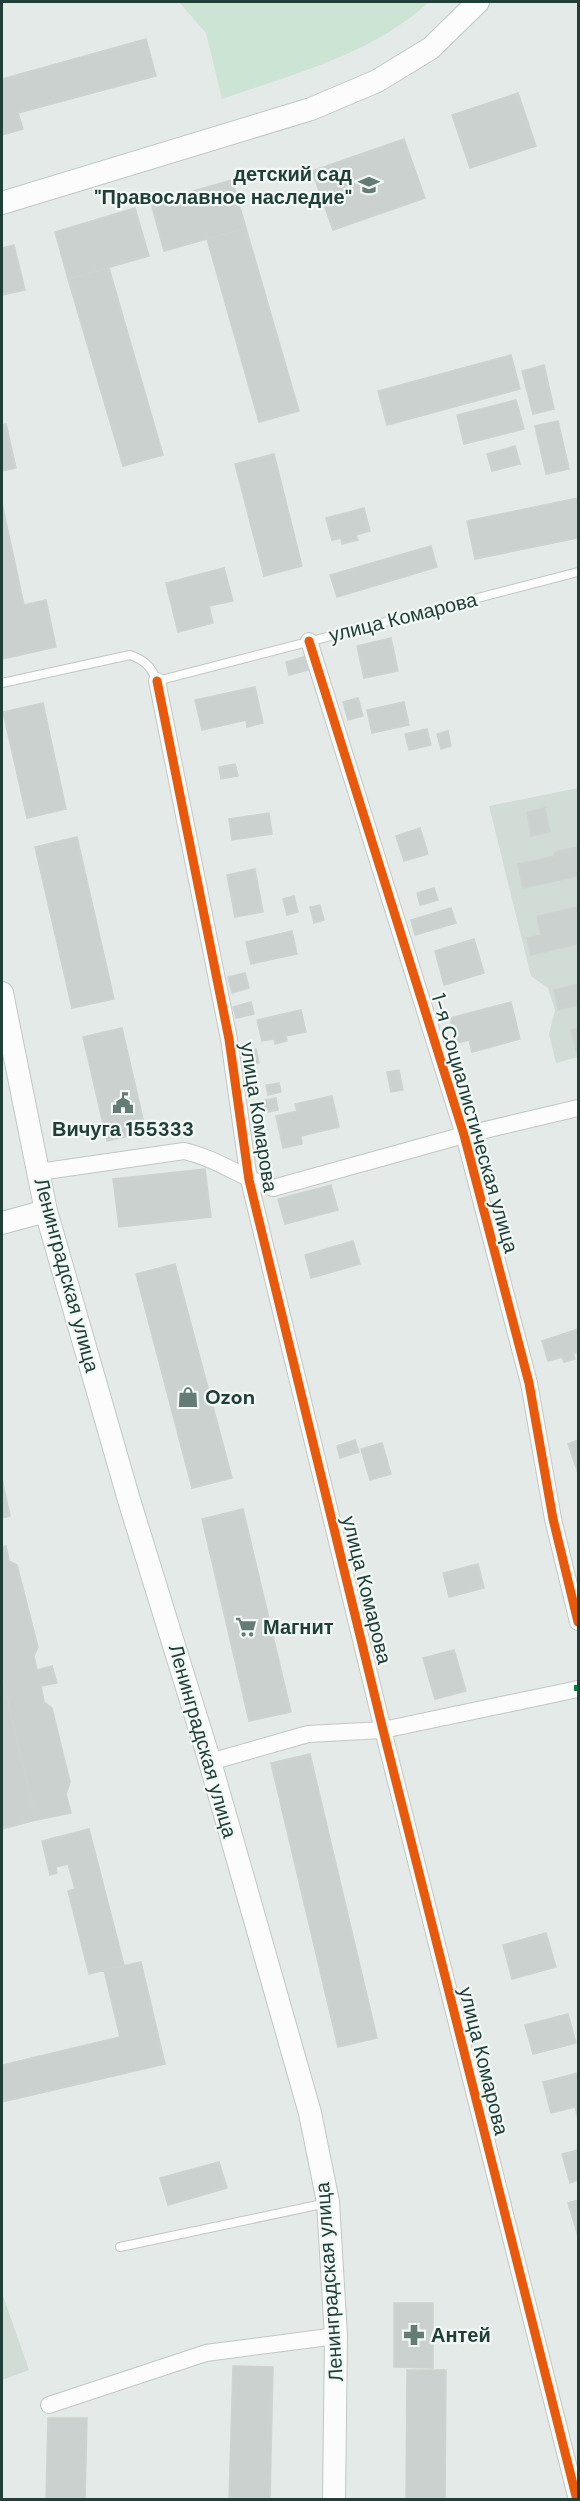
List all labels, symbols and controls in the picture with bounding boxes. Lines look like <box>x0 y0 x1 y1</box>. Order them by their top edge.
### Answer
place label: детский сад "Православное наследие" <box>94 161 352 210</box>
school or university icon: детский сад "Православное наследие" <box>357 173 381 197</box>
street label: улица Комарова <box>326 586 481 648</box>
street label: 1-я Социалистическая улица <box>425 990 525 1257</box>
street label: улица Комарова <box>234 1040 284 1195</box>
public building icon: Вичуга 155333 <box>111 1091 135 1115</box>
place label: Вичуга 155333 <box>52 1116 194 1142</box>
street label: Ленинградская улица <box>29 1175 106 1376</box>
place label: Ozon <box>205 1384 255 1410</box>
shop icon: Ozon <box>176 1385 200 1409</box>
street label: улица Комарова <box>336 1513 398 1668</box>
place label: Магнит <box>263 1614 334 1640</box>
supermarket icon: Магнит <box>234 1615 258 1639</box>
street label: Ленинградская улица <box>163 1641 243 1842</box>
street label: улица Комарова <box>453 1984 515 2139</box>
street label: Ленинградская улица <box>309 2180 349 2383</box>
place label: Антей <box>431 2322 491 2348</box>
pharmacy icon: Антей <box>402 2323 426 2347</box>

